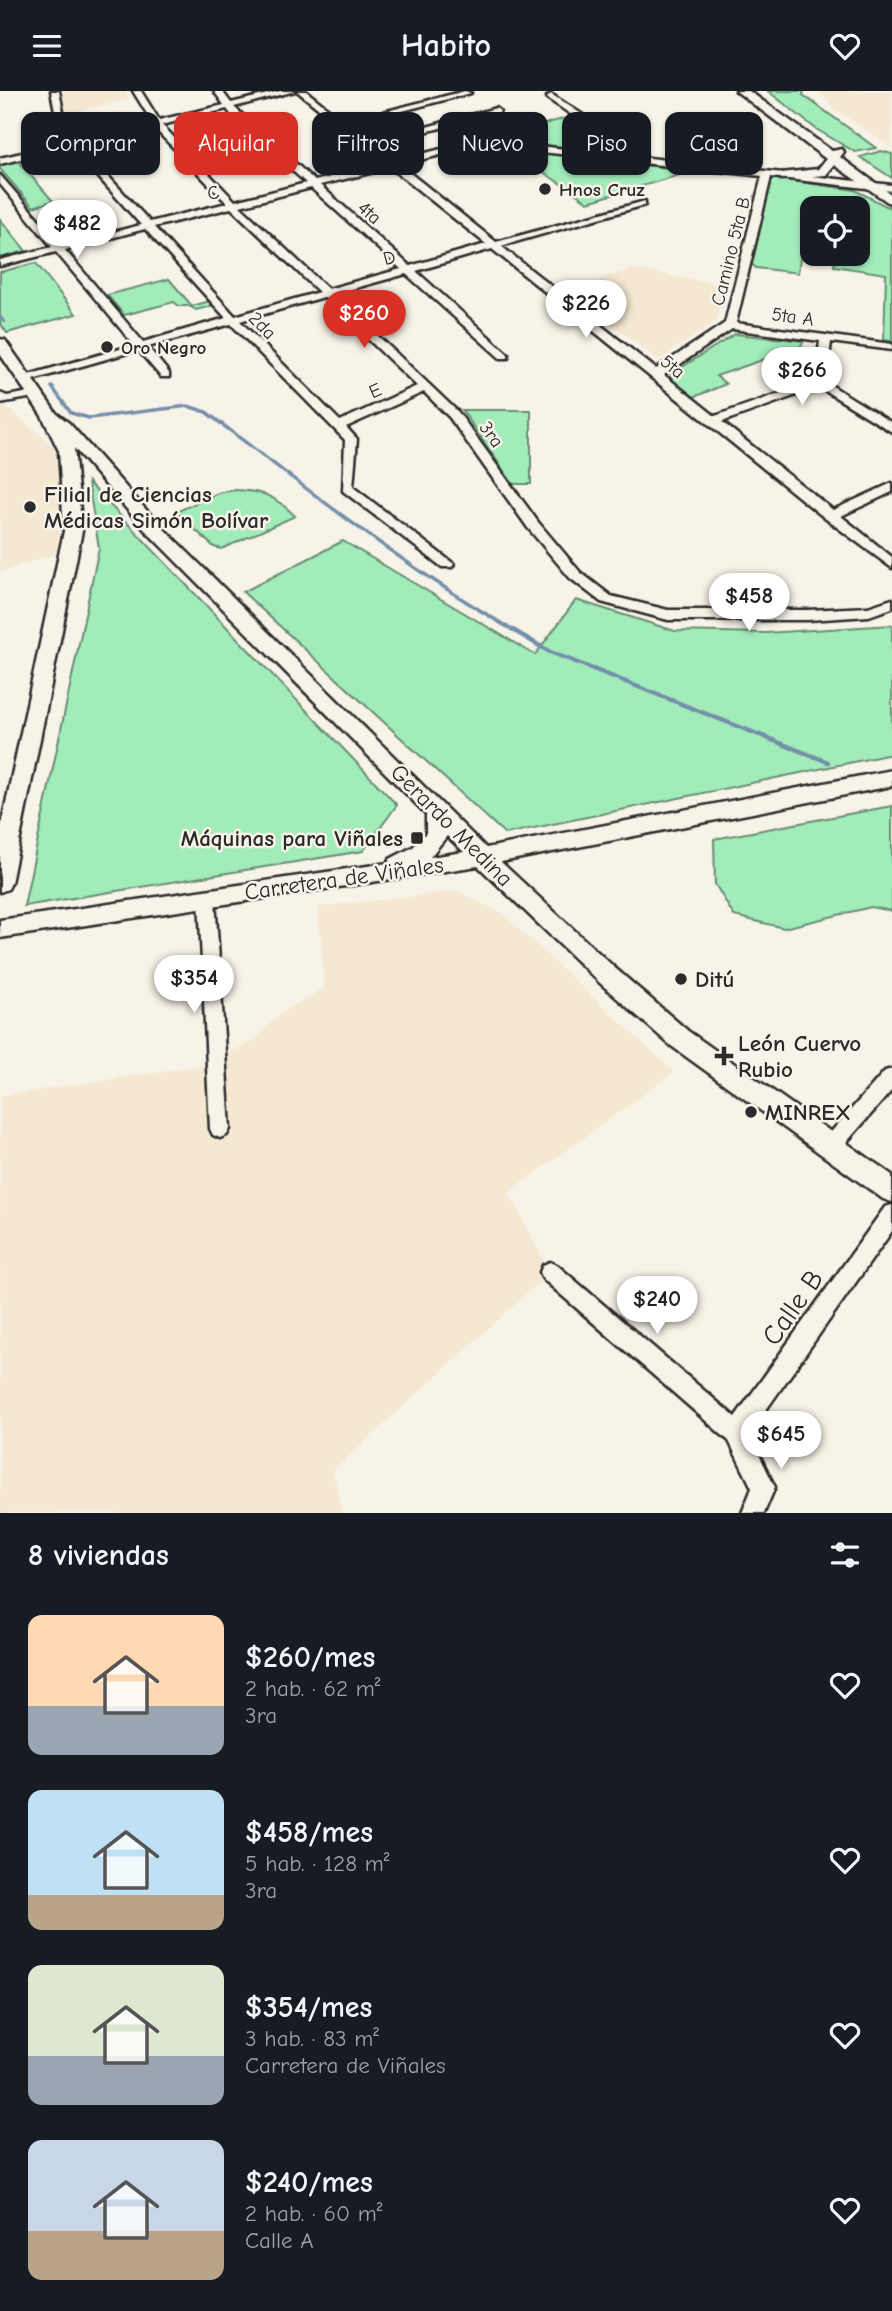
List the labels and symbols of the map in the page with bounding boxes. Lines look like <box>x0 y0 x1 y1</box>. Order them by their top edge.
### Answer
place label: Hnos Cruz <box>559 179 645 201</box>
street label: C <box>205 181 222 205</box>
marker: Hnos Cruz <box>537 181 553 197</box>
street label: Camino 5ta B <box>707 194 755 308</box>
street label: 4ta <box>353 197 386 229</box>
pin: $482 <box>36 201 118 260</box>
street label: D <box>380 246 398 270</box>
pin: $226 <box>545 281 627 340</box>
pin: $260 <box>323 291 405 350</box>
street label: 5ta A <box>770 303 815 331</box>
street label: 2da <box>244 307 281 344</box>
place label: Oro Negro <box>121 337 207 359</box>
marker: Oro Negro <box>99 339 115 355</box>
pin: $266 <box>761 347 843 407</box>
street label: 5ta <box>656 350 689 383</box>
street label: E <box>366 379 385 403</box>
street label: 3ra <box>474 417 508 452</box>
place label: Filial de Ciencias Médicas Simón Bolívar <box>44 481 269 534</box>
marker: Filial de Ciencias Médicas Simón Bolívar <box>22 499 38 515</box>
pin: $458 <box>708 573 790 633</box>
street label: Gerardo Medina <box>385 759 518 892</box>
place label: Máquinas para Viñales <box>181 825 403 852</box>
marker: Máquinas para Viñales <box>409 830 425 846</box>
street label: Carretera de Viñales <box>243 851 445 906</box>
pin: $354 <box>153 955 235 1015</box>
place label: Ditú <box>695 966 734 993</box>
marker: Ditú <box>673 971 689 987</box>
place label: León Cuervo Rubio <box>738 1030 861 1083</box>
marker: León Cuervo Rubio <box>716 1048 732 1064</box>
place label: MINREX <box>765 1099 851 1126</box>
marker: MINREX <box>743 1104 759 1120</box>
street label: Calle B <box>755 1264 830 1351</box>
pin: $240 <box>616 1277 698 1336</box>
pin: $645 <box>740 1411 822 1471</box>

